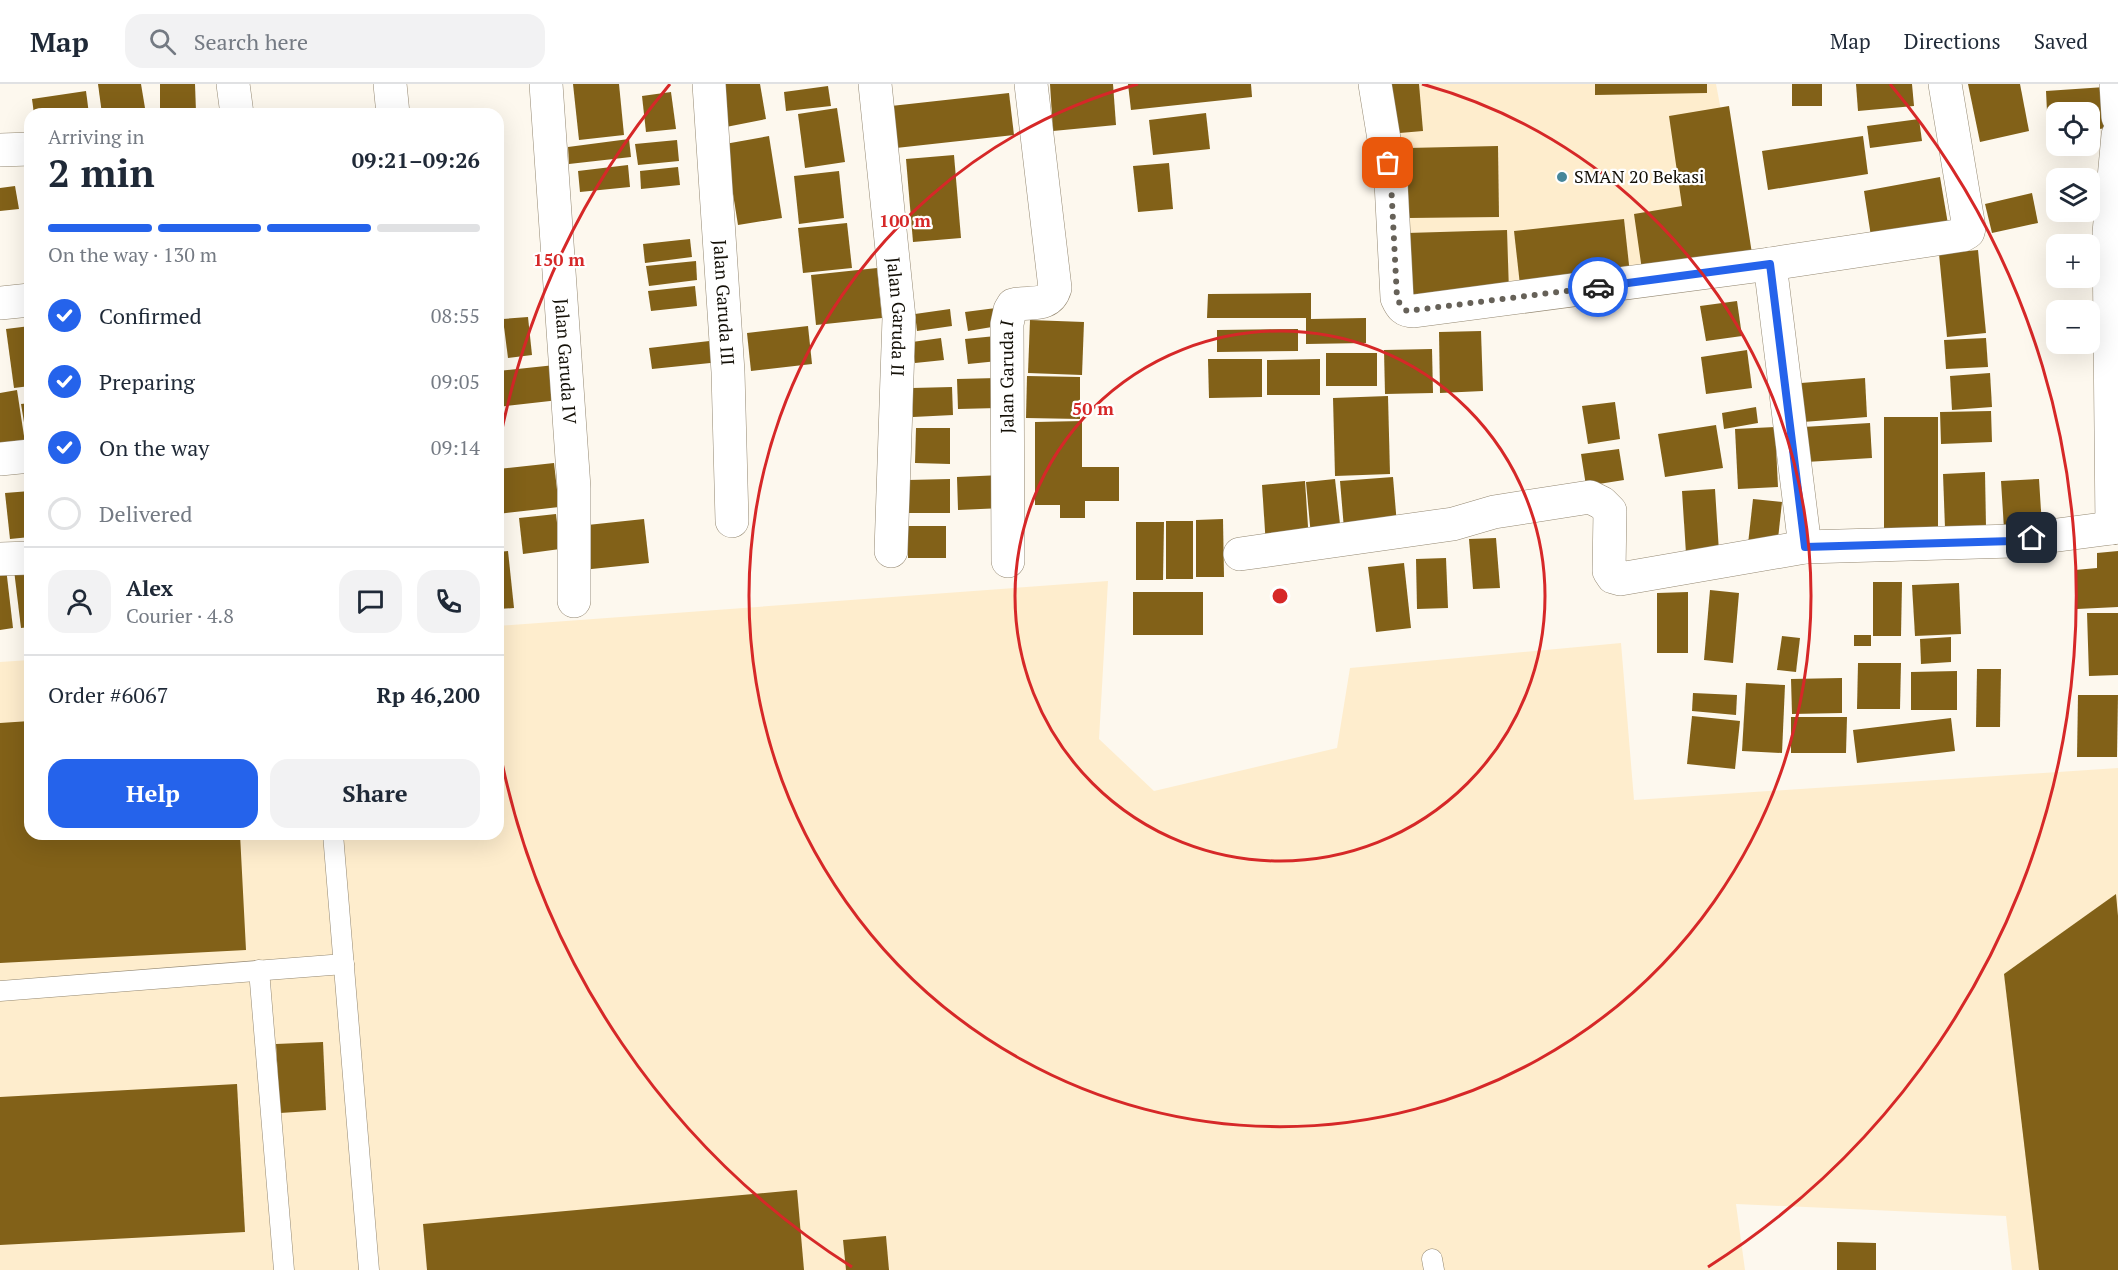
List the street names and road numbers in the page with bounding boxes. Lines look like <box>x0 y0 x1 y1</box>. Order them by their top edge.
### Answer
street label: Jalan Garuda III <box>708 239 741 366</box>
street label: Jalan Garuda II <box>882 256 912 377</box>
street label: Jalan Garuda IV <box>550 298 583 425</box>
street label: Jalan Garuda I <box>994 318 1019 434</box>

